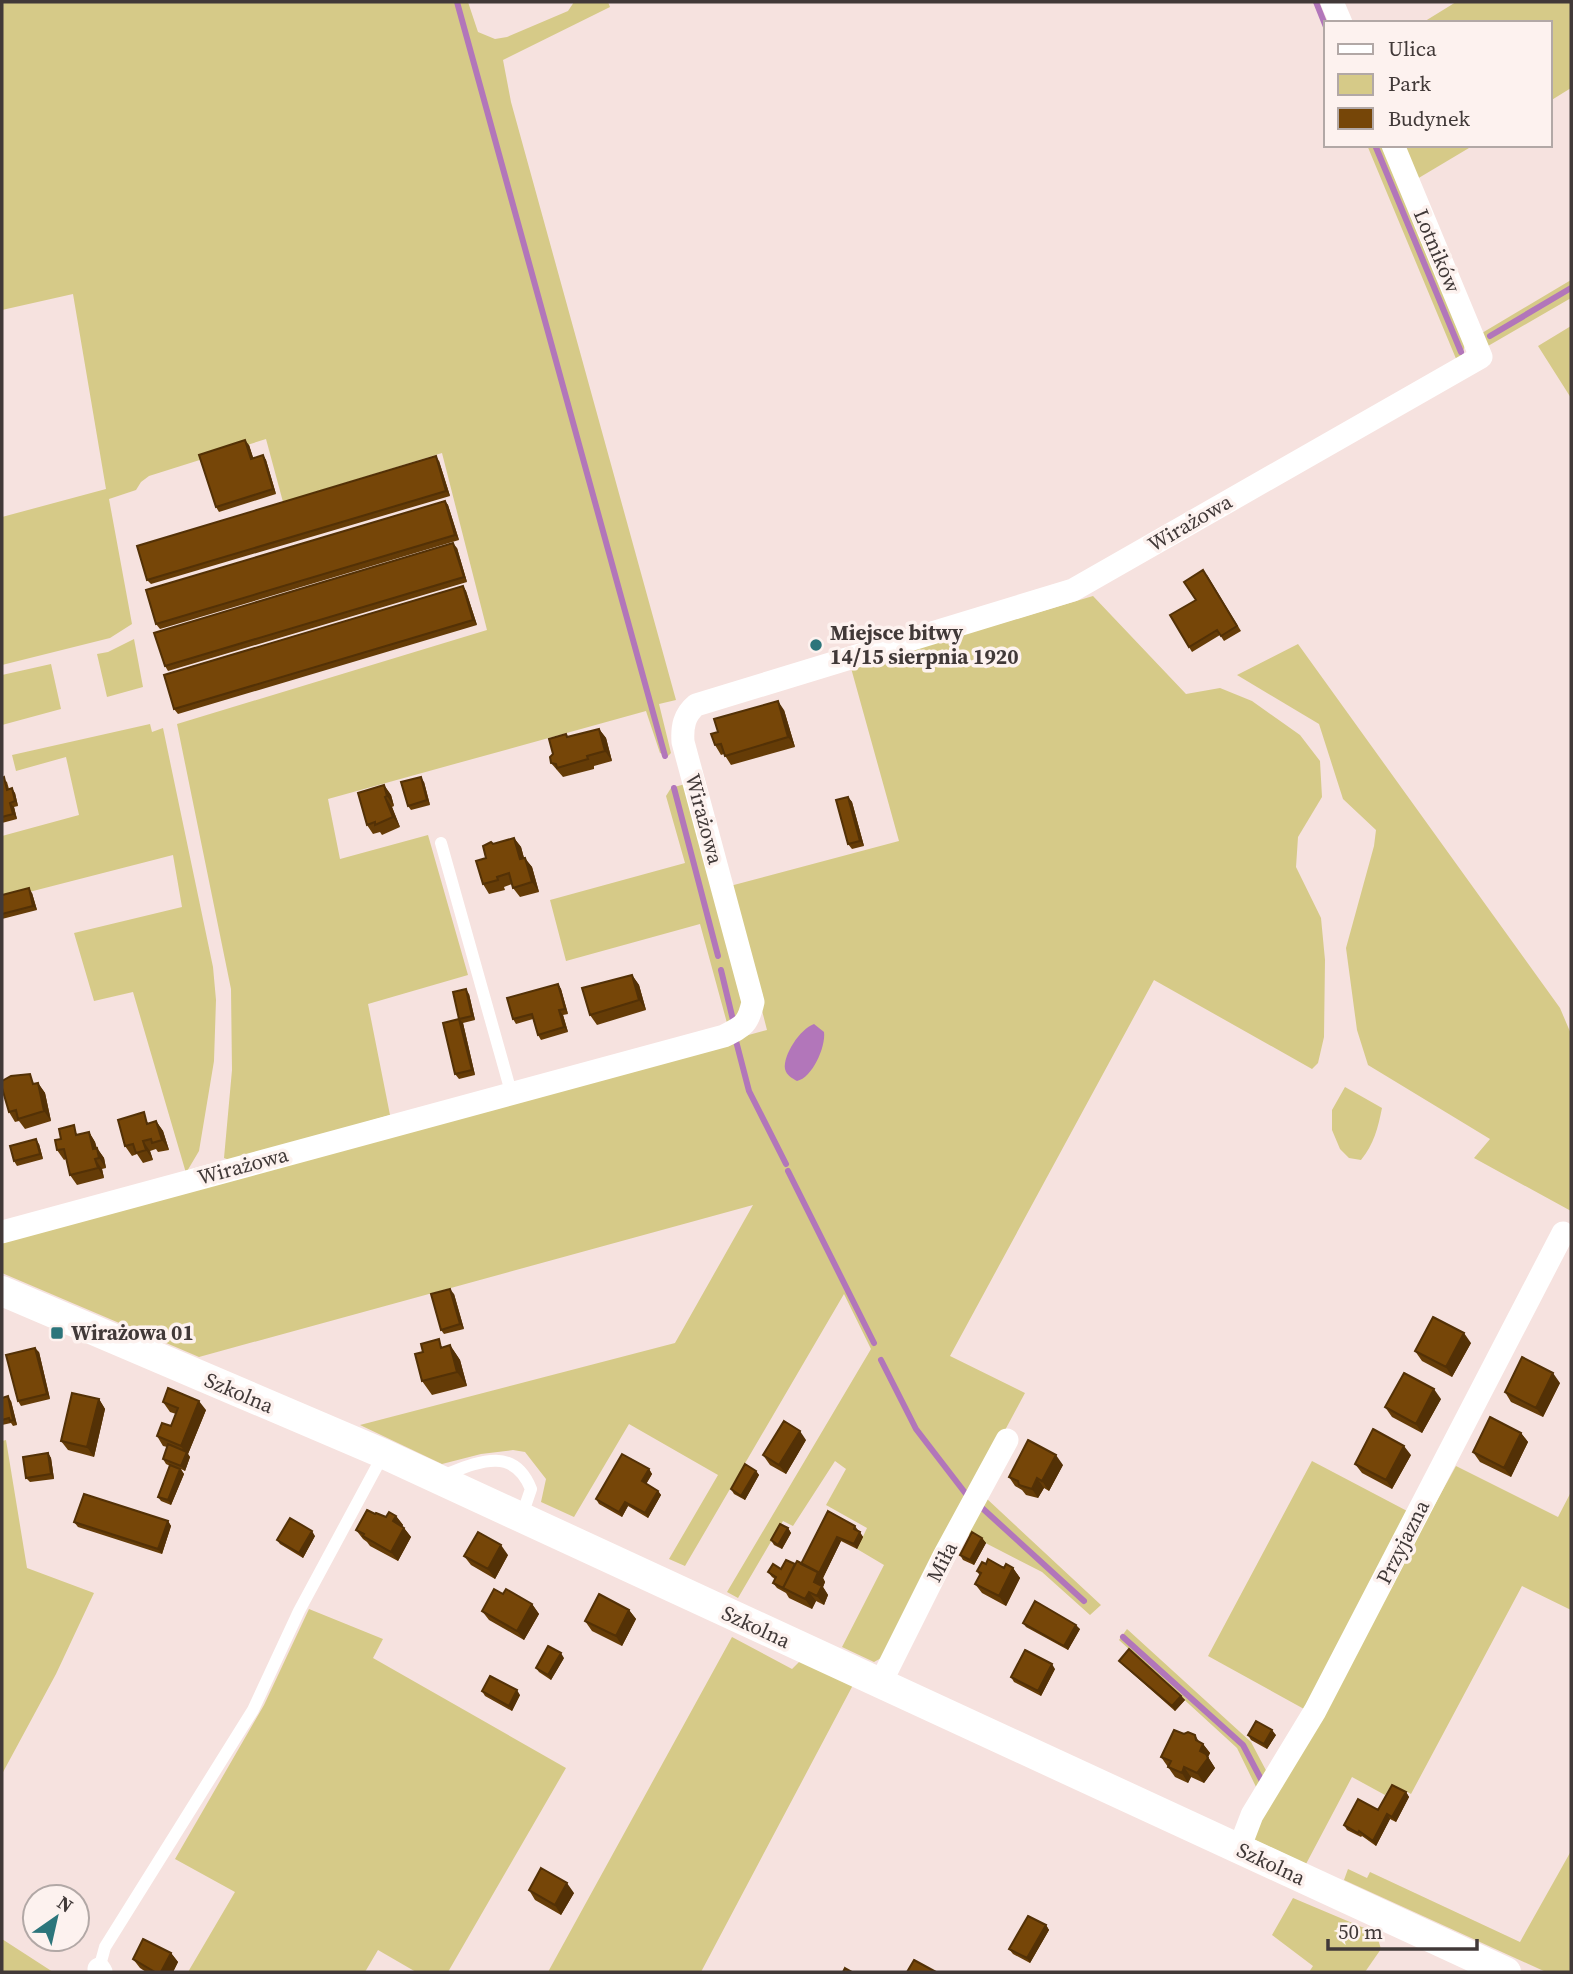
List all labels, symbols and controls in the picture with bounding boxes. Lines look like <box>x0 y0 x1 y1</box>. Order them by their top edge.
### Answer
legend <box>1324 21 1552 147</box>
text: Ulica <box>1388 34 1437 63</box>
text: Park <box>1388 69 1432 98</box>
text: Budynek <box>1388 104 1470 133</box>
street label: Lotników <box>1407 205 1468 297</box>
street label: Wirażowa <box>1142 487 1237 558</box>
place label: Miejsce bitwy 14/15 sierpnia 1920 <box>830 618 1019 671</box>
marker: Miejsce bitwy 14/15 sierpnia 1920 <box>808 637 824 653</box>
street label: Wirażowa <box>678 770 731 868</box>
street label: Wirażowa <box>194 1139 292 1192</box>
place label: Wirażowa 01 <box>71 1318 194 1347</box>
marker: Wirażowa 01 <box>49 1325 65 1341</box>
street label: Szkolna <box>200 1365 278 1420</box>
street label: Przyjazna <box>1369 1494 1436 1589</box>
street label: Miła <box>919 1536 964 1587</box>
street label: Szkolna <box>717 1598 795 1655</box>
street label: Szkolna <box>1232 1835 1310 1892</box>
north arrow <box>21 1883 91 1953</box>
text: N <box>52 1889 79 1919</box>
scale bar <box>1328 1908 1477 1952</box>
text: 50 m <box>1338 1917 1383 1946</box>

